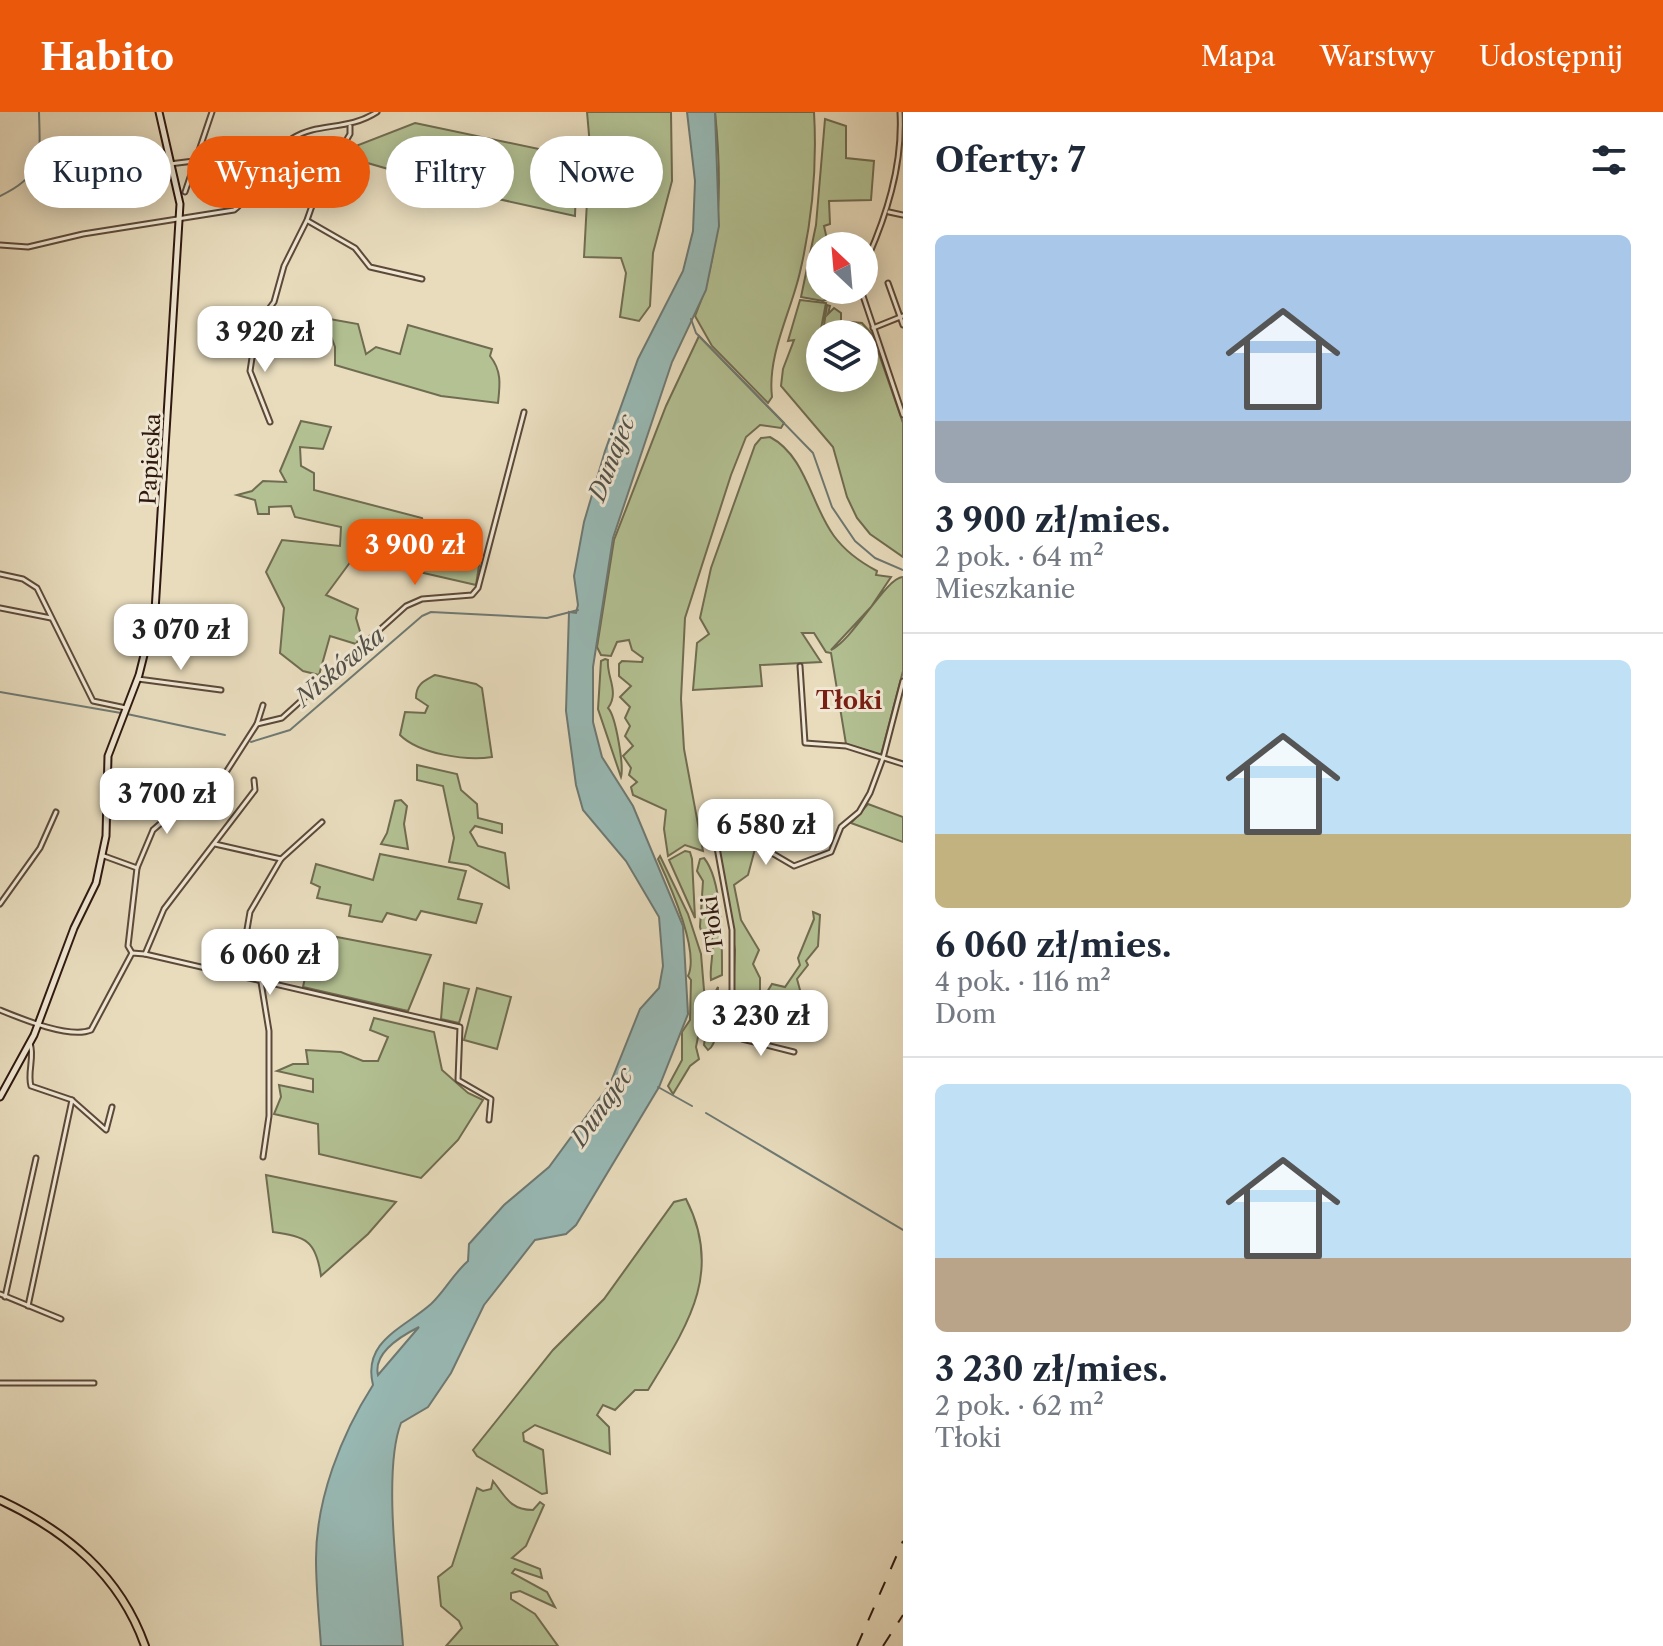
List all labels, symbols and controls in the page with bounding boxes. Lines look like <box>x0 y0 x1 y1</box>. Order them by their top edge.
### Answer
text: Habito <box>40 33 174 80</box>
text: Mapa <box>1201 39 1276 73</box>
text: Warstwy <box>1320 39 1435 73</box>
text: Udostępnij <box>1479 39 1623 73</box>
chip: Kupno <box>24 136 171 208</box>
chip: Wynajem <box>187 136 370 208</box>
chip: Filtry <box>386 136 514 208</box>
chip: Nowe <box>530 136 663 208</box>
icon: filters <box>1587 138 1631 182</box>
text: Oferty: 7 <box>935 139 1086 181</box>
north arrow <box>806 232 878 304</box>
map controls <box>806 232 878 392</box>
icon: home <box>1211 287 1355 431</box>
pin: 3 920 zł <box>182 306 348 374</box>
text: 3 920 zł <box>215 316 315 348</box>
button: layers <box>806 320 878 392</box>
water label: Dunajec <box>581 410 641 507</box>
street label: Papieska <box>135 412 166 506</box>
text: 3 900 zł/mies. <box>935 499 1170 541</box>
pin: 3 900 zł <box>332 519 498 587</box>
text: 3 900 zł <box>365 529 465 561</box>
text: 2 pok. · 64 m² <box>935 541 1104 573</box>
text: Mieszkanie <box>935 573 1075 605</box>
pin: 3 070 zł <box>98 604 264 672</box>
text: 3 070 zł <box>132 614 230 646</box>
water label: Niskówka <box>287 621 390 714</box>
district label: Tłoki <box>816 686 883 715</box>
icon: home <box>1211 712 1355 856</box>
pin: 3 700 zł <box>84 768 250 836</box>
text: 3 700 zł <box>118 778 216 810</box>
pin: 6 580 zł <box>683 799 849 867</box>
text: 6 580 zł <box>716 809 816 841</box>
street label: Tłoki <box>696 894 729 953</box>
text: 6 060 zł/mies. <box>935 924 1172 966</box>
pin: 6 060 zł <box>187 929 353 997</box>
text: 6 060 zł <box>219 939 321 971</box>
text: 4 pok. · 116 m² <box>935 966 1111 998</box>
pin: 3 230 zł <box>678 990 844 1058</box>
text: Dom <box>935 998 996 1030</box>
text: 3 230 zł <box>712 1000 810 1032</box>
water label: Dunajec <box>563 1061 640 1153</box>
icon: home <box>1211 1136 1355 1280</box>
text: 3 230 zł/mies. <box>935 1348 1168 1390</box>
text: 2 pok. · 62 m² <box>935 1390 1104 1422</box>
text: Tłoki <box>935 1422 1001 1454</box>

